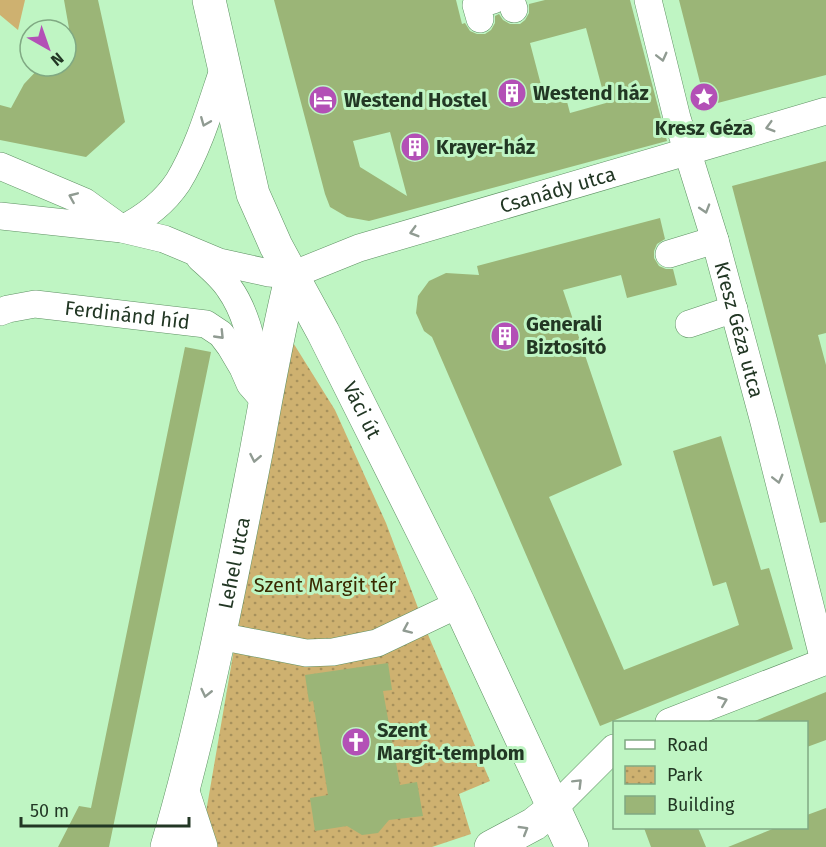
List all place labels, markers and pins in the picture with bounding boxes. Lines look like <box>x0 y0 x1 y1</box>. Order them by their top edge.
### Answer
building icon: Westend ház <box>496 77 528 109</box>
place label: Westend ház <box>533 81 649 105</box>
place icon: Kresz Géza <box>688 81 720 113</box>
hotel icon: Westend Hostel <box>307 84 339 116</box>
place label: Westend Hostel <box>344 88 487 112</box>
place label: Kresz Géza <box>655 116 753 140</box>
building icon: Krayer-ház <box>399 131 431 163</box>
place label: Krayer-ház <box>436 135 535 159</box>
place label: Generali Biztosító <box>526 312 607 359</box>
building icon: Generali Biztosító <box>489 320 521 352</box>
place label: Szent Margit-templom <box>377 718 525 765</box>
church icon: Szent Margit-templom <box>340 726 372 758</box>

